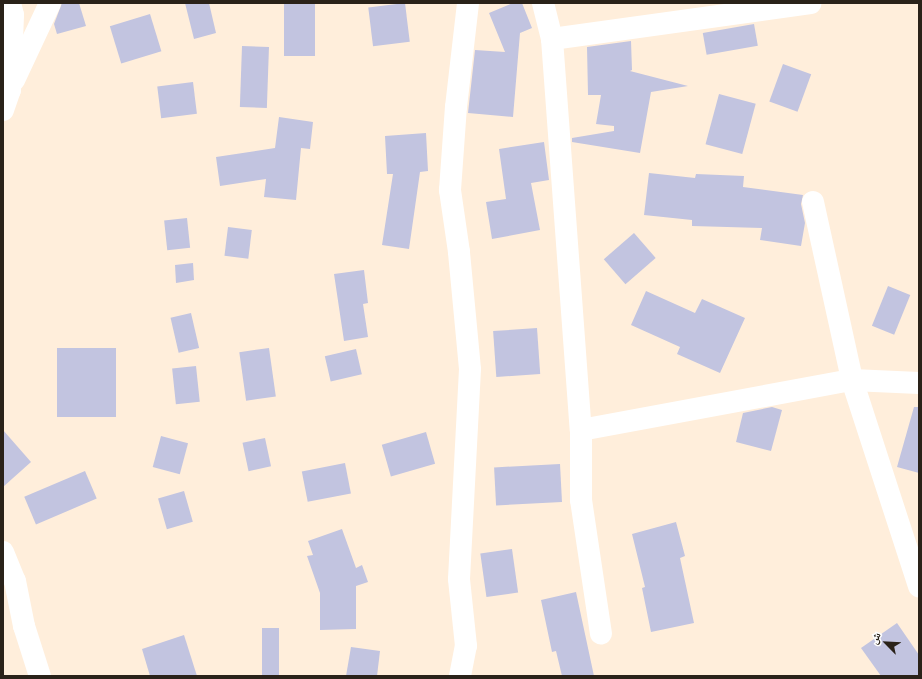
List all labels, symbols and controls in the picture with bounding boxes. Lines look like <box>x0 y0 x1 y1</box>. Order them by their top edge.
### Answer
north arrow <box>866 623 906 663</box>
text: ش <box>865 630 884 646</box>

